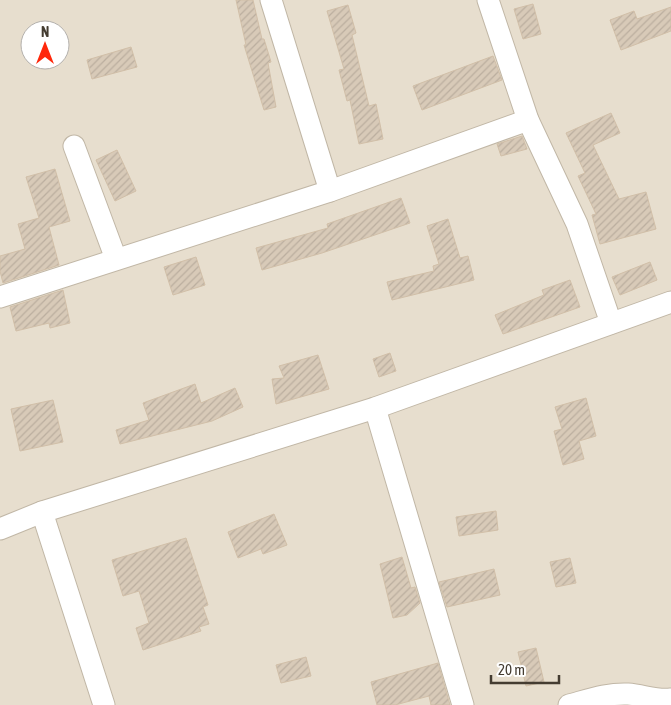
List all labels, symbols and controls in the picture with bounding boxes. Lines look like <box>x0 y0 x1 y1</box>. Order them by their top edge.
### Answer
north arrow <box>20 20 70 70</box>
text: N <box>41 24 49 40</box>
scale bar <box>491 652 558 684</box>
text: 20 m <box>498 661 525 678</box>

